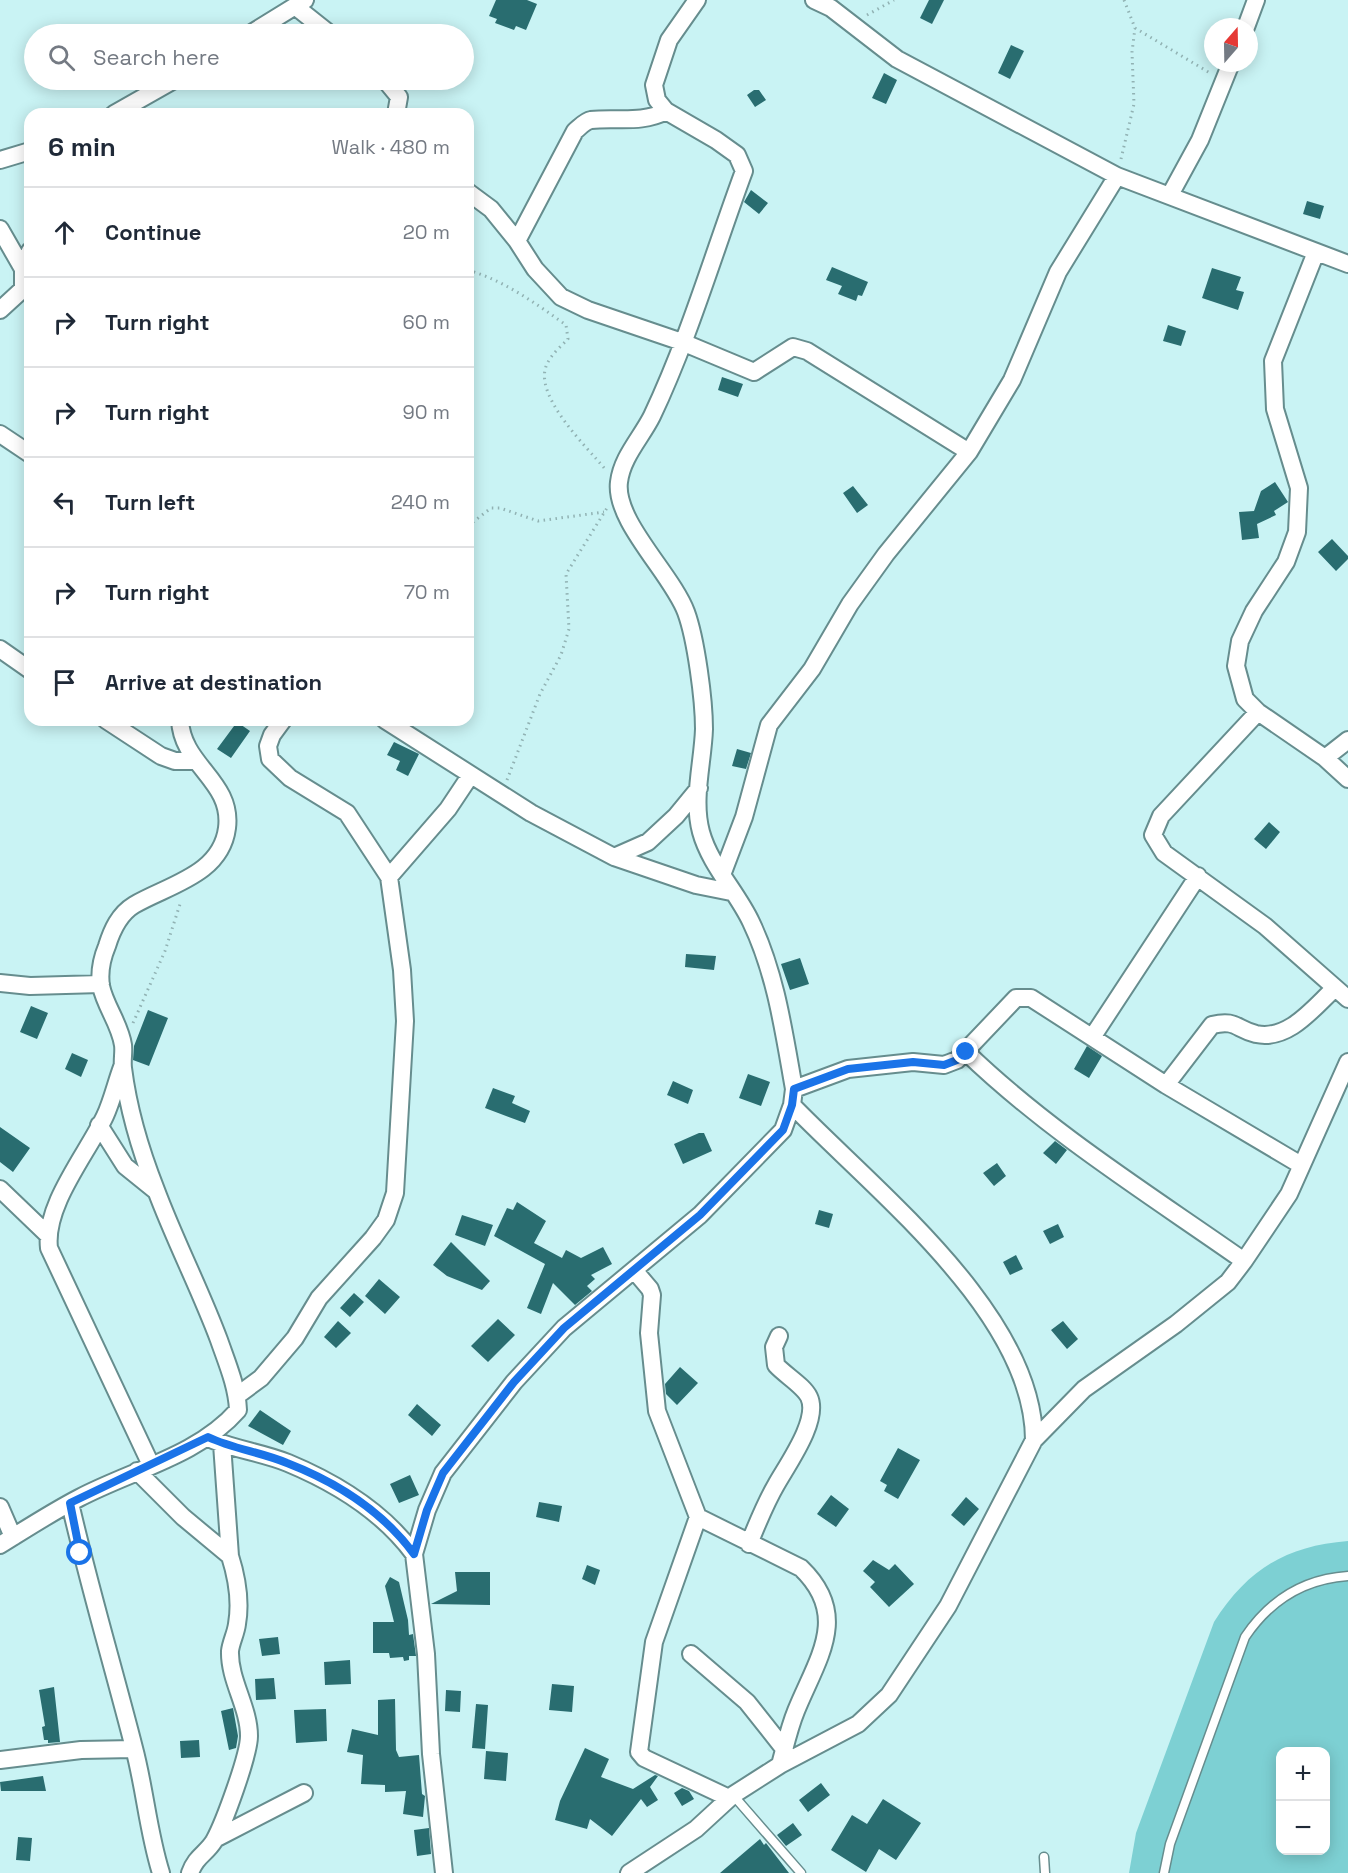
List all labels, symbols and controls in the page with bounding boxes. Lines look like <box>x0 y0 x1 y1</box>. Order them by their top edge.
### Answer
north arrow <box>1204 18 1258 72</box>
search box <box>24 24 474 90</box>
icon: search <box>45 41 78 74</box>
text: Search here <box>93 43 220 71</box>
text: 6 min <box>48 130 116 164</box>
text: Walk · 480 m <box>331 134 450 160</box>
icon: ahead <box>48 216 81 249</box>
text: Continue <box>105 218 201 246</box>
text: 20 m <box>403 219 450 245</box>
icon: right <box>48 306 81 339</box>
text: Turn right <box>105 308 210 336</box>
text: 60 m <box>403 309 450 335</box>
icon: right <box>48 396 81 429</box>
text: Turn right <box>105 398 210 426</box>
text: 90 m <box>403 399 450 425</box>
icon: left <box>48 486 81 519</box>
text: Turn left <box>105 488 195 516</box>
text: 240 m <box>391 489 450 515</box>
icon: right <box>48 576 81 609</box>
text: Turn right <box>105 578 210 606</box>
text: 70 m <box>404 579 450 605</box>
icon: arrive <box>48 666 81 699</box>
text: Arrive at destination <box>105 668 322 696</box>
route end <box>952 1038 978 1064</box>
route start <box>66 1539 92 1565</box>
map controls <box>1276 1747 1330 1855</box>
button: + <box>1276 1747 1330 1801</box>
button: − <box>1276 1801 1330 1855</box>

